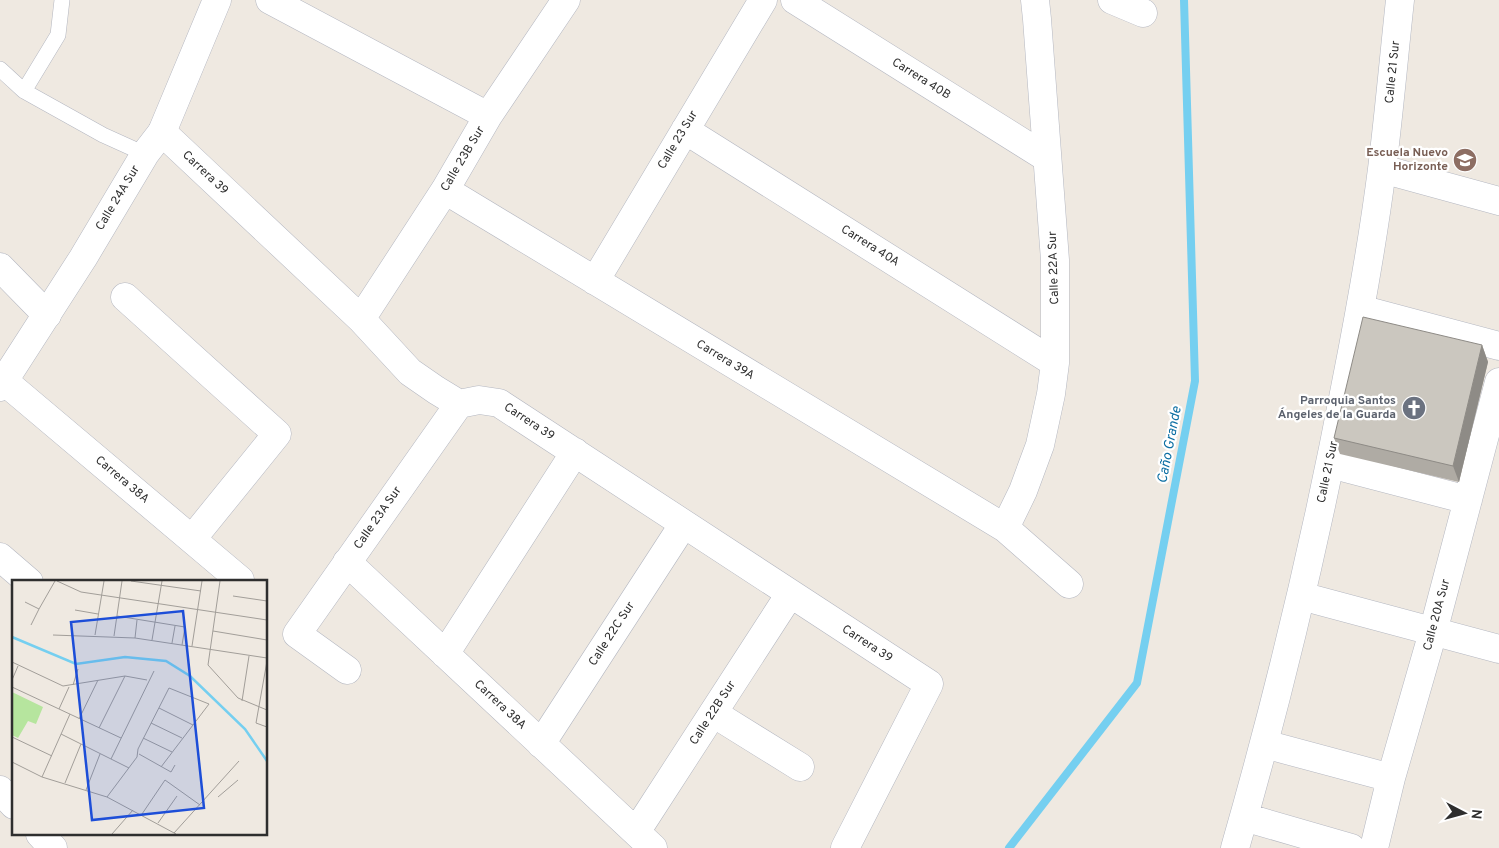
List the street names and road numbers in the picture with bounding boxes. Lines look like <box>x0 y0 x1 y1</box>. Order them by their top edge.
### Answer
street label: Calle 21 Sur <box>1382 40 1404 104</box>
street label: Carrera 40B <box>889 55 953 103</box>
street label: Calle 23 Sur <box>654 107 702 172</box>
street label: Calle 23B Sur <box>437 123 489 195</box>
street label: Carrera 39 <box>179 148 231 198</box>
street label: Calle 24A Sur <box>92 162 144 234</box>
street label: Carrera 40A <box>838 222 902 270</box>
street label: Calle 22A Sur <box>1045 231 1063 305</box>
street label: Carrera 39A <box>693 336 757 384</box>
street label: Carrera 39 <box>501 400 557 444</box>
street label: Calle 21 Sur <box>1314 439 1342 504</box>
street label: Carrera 38A <box>92 453 152 507</box>
street label: Calle 23A Sur <box>350 483 406 553</box>
street label: Calle 20A Sur <box>1420 577 1454 653</box>
street label: Calle 22C Sur <box>585 598 639 669</box>
street label: Carrera 39 <box>839 622 895 666</box>
street label: Carrera 38A <box>470 677 530 733</box>
street label: Calle 22B Sur <box>686 677 740 748</box>

